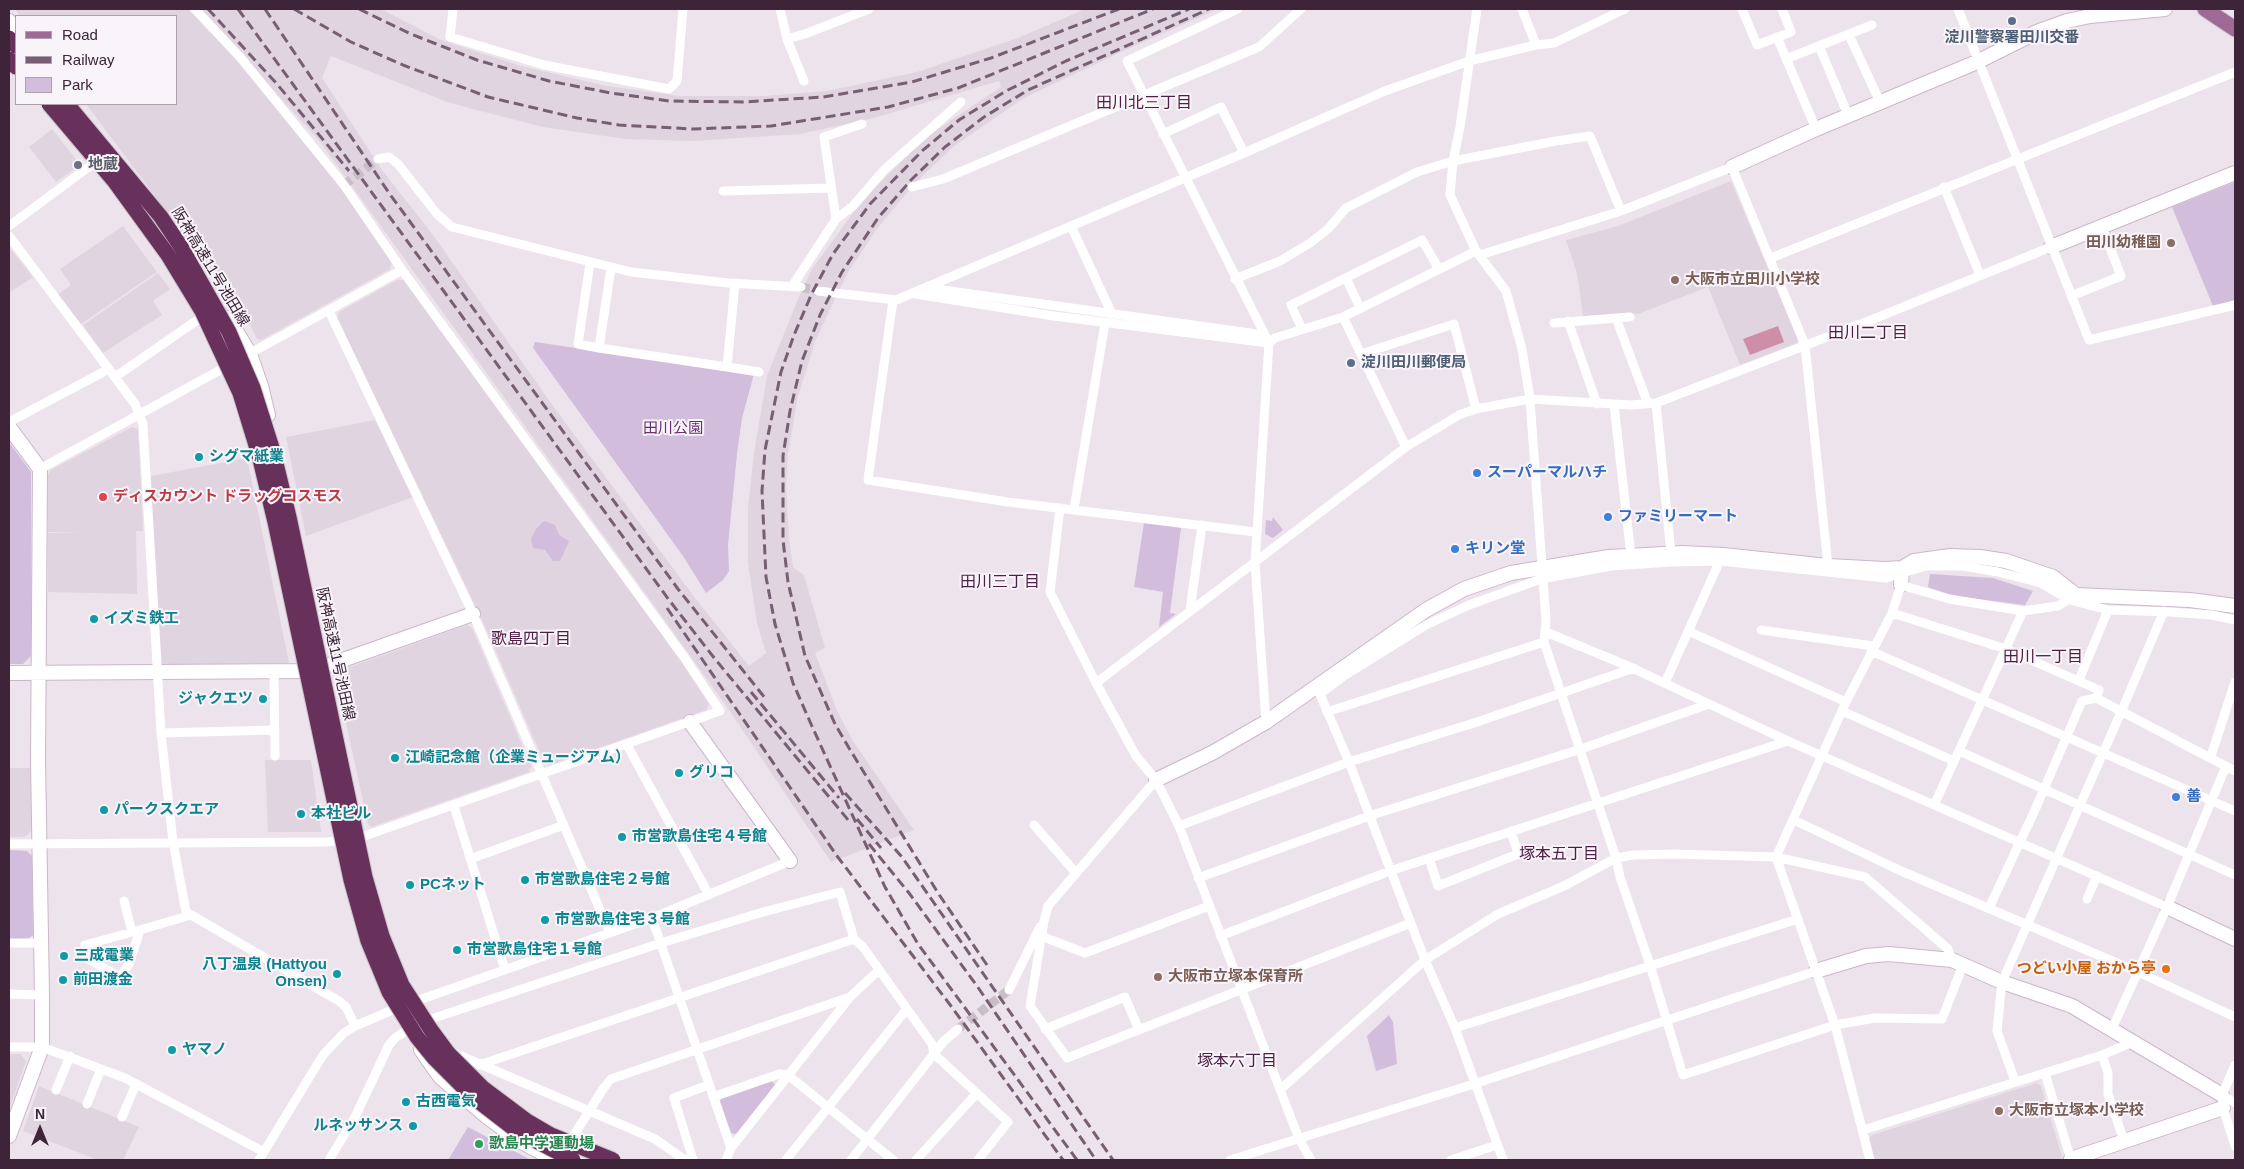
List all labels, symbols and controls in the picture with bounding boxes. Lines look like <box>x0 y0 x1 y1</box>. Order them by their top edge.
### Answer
legend <box>15 15 178 105</box>
marker: 淀川警察署田川交番 <box>2006 15 2018 27</box>
text: Road <box>62 26 98 43</box>
place label: 淀川警察署田川交番 <box>1945 29 2079 47</box>
text: Railway <box>62 51 115 68</box>
text: Park <box>62 76 93 93</box>
district label: 田川北三丁目 <box>1096 94 1192 114</box>
place label: 地蔵 <box>88 156 118 174</box>
marker: 地蔵 <box>72 159 84 171</box>
street label: 阪神高速11号池田線 <box>167 204 253 330</box>
place label: 田川幼稚園 <box>2086 234 2161 252</box>
marker: 田川幼稚園 <box>2165 237 2177 249</box>
place label: 大阪市立田川小学校 <box>1685 271 1820 289</box>
marker: 大阪市立田川小学校 <box>1669 274 1681 286</box>
district label: 田川二丁目 <box>1828 324 1908 344</box>
place label: 淀川田川郵便局 <box>1361 354 1466 372</box>
marker: 淀川田川郵便局 <box>1345 357 1357 369</box>
park label: 田川公園 <box>643 420 703 438</box>
place label: シグマ紙業 <box>209 448 284 466</box>
marker: シグマ紙業 <box>193 451 205 463</box>
place label: スーパーマルハチ <box>1487 464 1607 482</box>
marker: スーパーマルハチ <box>1471 467 1483 479</box>
place label: ディスカウント ドラッグコスモス <box>113 488 342 506</box>
marker: ディスカウント ドラッグコスモス <box>97 491 109 503</box>
place label: ファミリーマート <box>1618 508 1738 526</box>
marker: ファミリーマート <box>1602 511 1614 523</box>
place label: キリン堂 <box>1465 540 1525 558</box>
marker: キリン堂 <box>1449 543 1461 555</box>
district label: 田川三丁目 <box>960 573 1040 593</box>
street label: 阪神高速11号池田線 <box>312 586 358 722</box>
place label: イズミ鉄工 <box>104 610 179 628</box>
marker: イズミ鉄工 <box>88 613 100 625</box>
district label: 歌島四丁目 <box>491 630 571 650</box>
district label: 田川一丁目 <box>2003 648 2083 668</box>
place label: ジャクエツ <box>178 690 253 708</box>
marker: ジャクエツ <box>257 693 269 705</box>
place label: 江崎記念館（企業ミュージアム） <box>405 749 630 767</box>
marker: 江崎記念館（企業ミュージアム） <box>389 752 401 764</box>
place label: グリコ <box>689 764 734 782</box>
marker: グリコ <box>673 767 685 779</box>
place label: 善 <box>2186 788 2201 806</box>
marker: 善 <box>2170 791 2182 803</box>
place label: パークスクエア <box>114 801 219 819</box>
marker: パークスクエア <box>98 804 110 816</box>
place label: 本社ビル <box>311 805 371 823</box>
marker: 本社ビル <box>295 808 307 820</box>
place label: 市営歌島住宅４号館 <box>632 828 767 846</box>
marker: 市営歌島住宅４号館 <box>616 831 628 843</box>
district label: 塚本五丁目 <box>1519 845 1599 865</box>
place label: 市営歌島住宅２号館 <box>535 871 670 889</box>
marker: 市営歌島住宅２号館 <box>519 874 531 886</box>
place label: PCネット <box>420 876 486 894</box>
marker: PCネット <box>404 879 416 891</box>
place label: 市営歌島住宅３号館 <box>555 911 690 929</box>
marker: 市営歌島住宅３号館 <box>539 914 551 926</box>
place label: 市営歌島住宅１号館 <box>467 941 602 959</box>
marker: 市営歌島住宅１号館 <box>451 944 463 956</box>
place label: 三成電業 <box>74 947 134 965</box>
marker: 三成電業 <box>58 950 70 962</box>
place label: 八丁温泉 (Hattyou Onsen) <box>202 956 327 991</box>
place label: つどい小屋 おから亭 <box>2017 960 2156 978</box>
marker: つどい小屋 おから亭 <box>2160 963 2172 975</box>
marker: 八丁温泉 (Hattyou Onsen) <box>331 968 343 980</box>
place label: 大阪市立塚本保育所 <box>1168 968 1303 986</box>
place label: 前田渡金 <box>73 971 133 989</box>
marker: 大阪市立塚本保育所 <box>1152 971 1164 983</box>
marker: 前田渡金 <box>57 974 69 986</box>
place label: ヤマノ <box>182 1041 227 1059</box>
marker: ヤマノ <box>166 1044 178 1056</box>
district label: 塚本六丁目 <box>1197 1052 1277 1072</box>
place label: 古西電気 <box>416 1093 476 1111</box>
marker: 古西電気 <box>400 1096 412 1108</box>
place label: 大阪市立塚本小学校 <box>2009 1102 2144 1120</box>
north arrow <box>15 1104 65 1154</box>
marker: 大阪市立塚本小学校 <box>1993 1105 2005 1117</box>
text: N <box>35 1106 45 1122</box>
place label: ルネッサンス <box>313 1117 403 1135</box>
marker: ルネッサンス <box>407 1120 419 1132</box>
place label: 歌島中学運動場 <box>489 1135 594 1153</box>
marker: 歌島中学運動場 <box>473 1138 485 1150</box>

